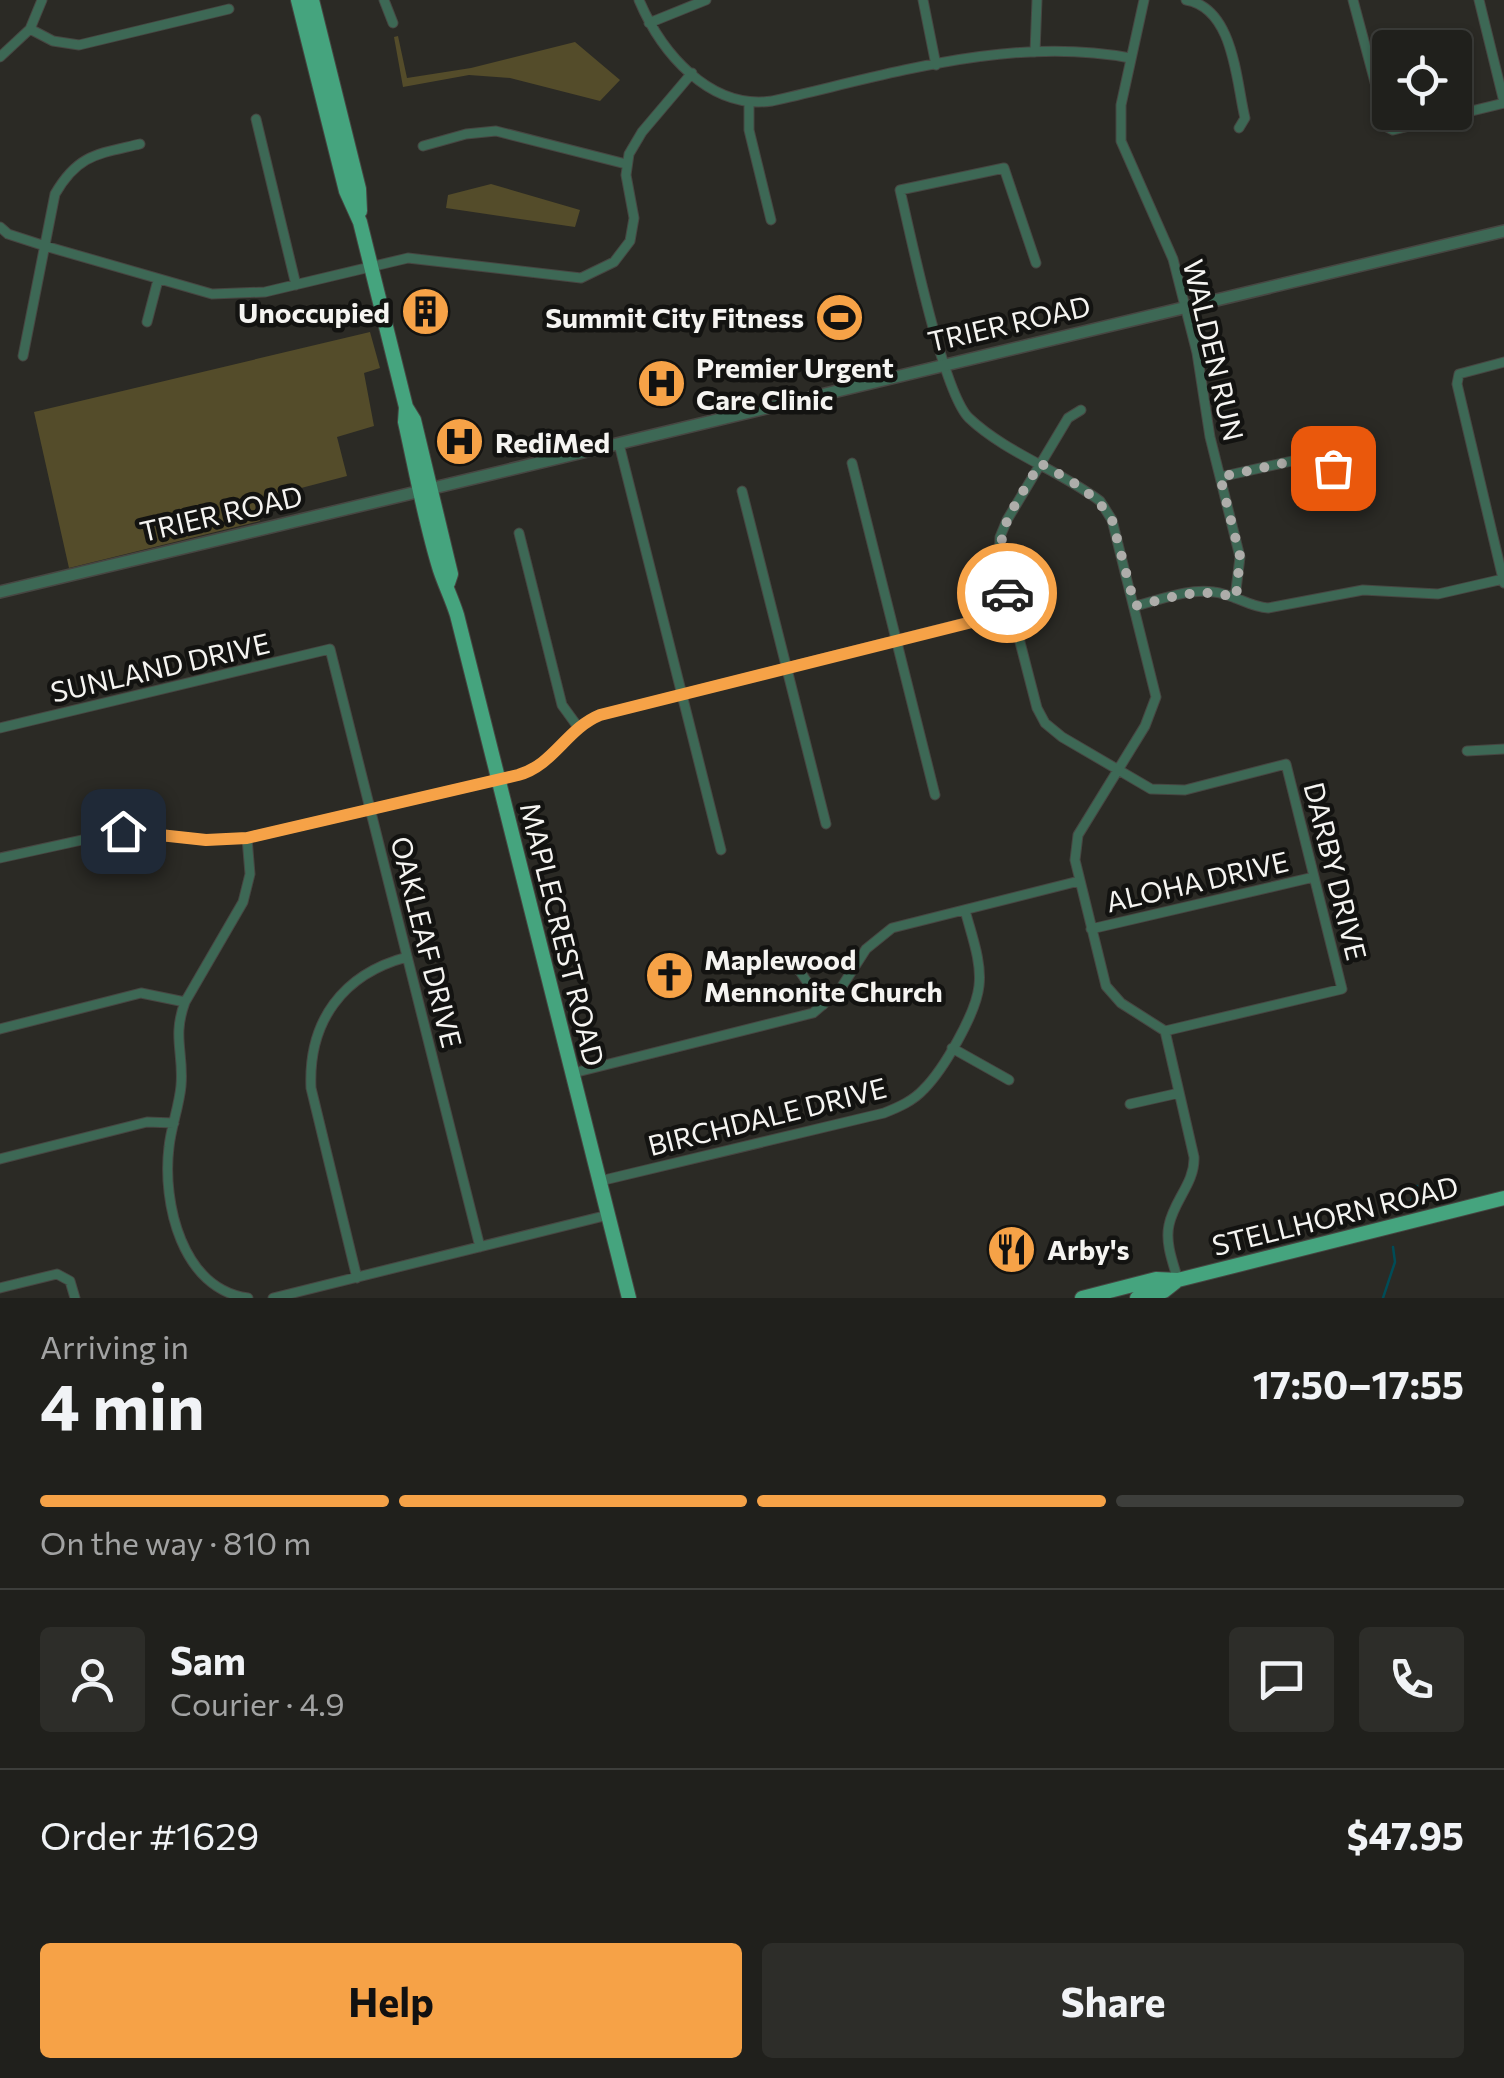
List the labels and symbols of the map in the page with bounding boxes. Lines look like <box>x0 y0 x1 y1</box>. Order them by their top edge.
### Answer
street label: WALDEN RUN <box>1177 256 1251 444</box>
building icon: Unoccupied <box>399 286 451 338</box>
street label: TRIER ROAD <box>925 288 1093 358</box>
sports icon: Summit City Fitness <box>813 291 865 343</box>
place label: Unoccupied <box>238 295 390 329</box>
place label: Summit City Fitness <box>545 300 804 334</box>
place label: Premier Urgent Care Clinic <box>696 350 894 416</box>
hospital icon: Premier Urgent Care Clinic <box>635 357 687 409</box>
hospital icon: RediMed <box>434 416 486 468</box>
place label: RediMed <box>495 425 610 459</box>
pin <box>1291 426 1376 511</box>
street label: TRIER ROAD <box>137 478 305 548</box>
courier <box>957 543 1057 643</box>
street label: SUNLAND DRIVE <box>47 625 273 709</box>
street label: DARBY DRIVE <box>1297 779 1375 963</box>
pin <box>81 789 166 874</box>
street label: MAPLECREST ROAD <box>514 799 612 1069</box>
street label: OAKLEAF DRIVE <box>384 833 470 1051</box>
street label: ALOHA DRIVE <box>1102 843 1292 919</box>
place label: Maplewood Mennonite Church <box>704 942 943 1008</box>
church icon: Maplewood Mennonite Church <box>643 949 695 1001</box>
street label: BIRCHDALE DRIVE <box>644 1070 890 1162</box>
street label: STELLHORN ROAD <box>1209 1168 1461 1262</box>
restaurant icon: Arby's <box>986 1223 1038 1275</box>
place label: Arby's <box>1047 1232 1130 1266</box>

